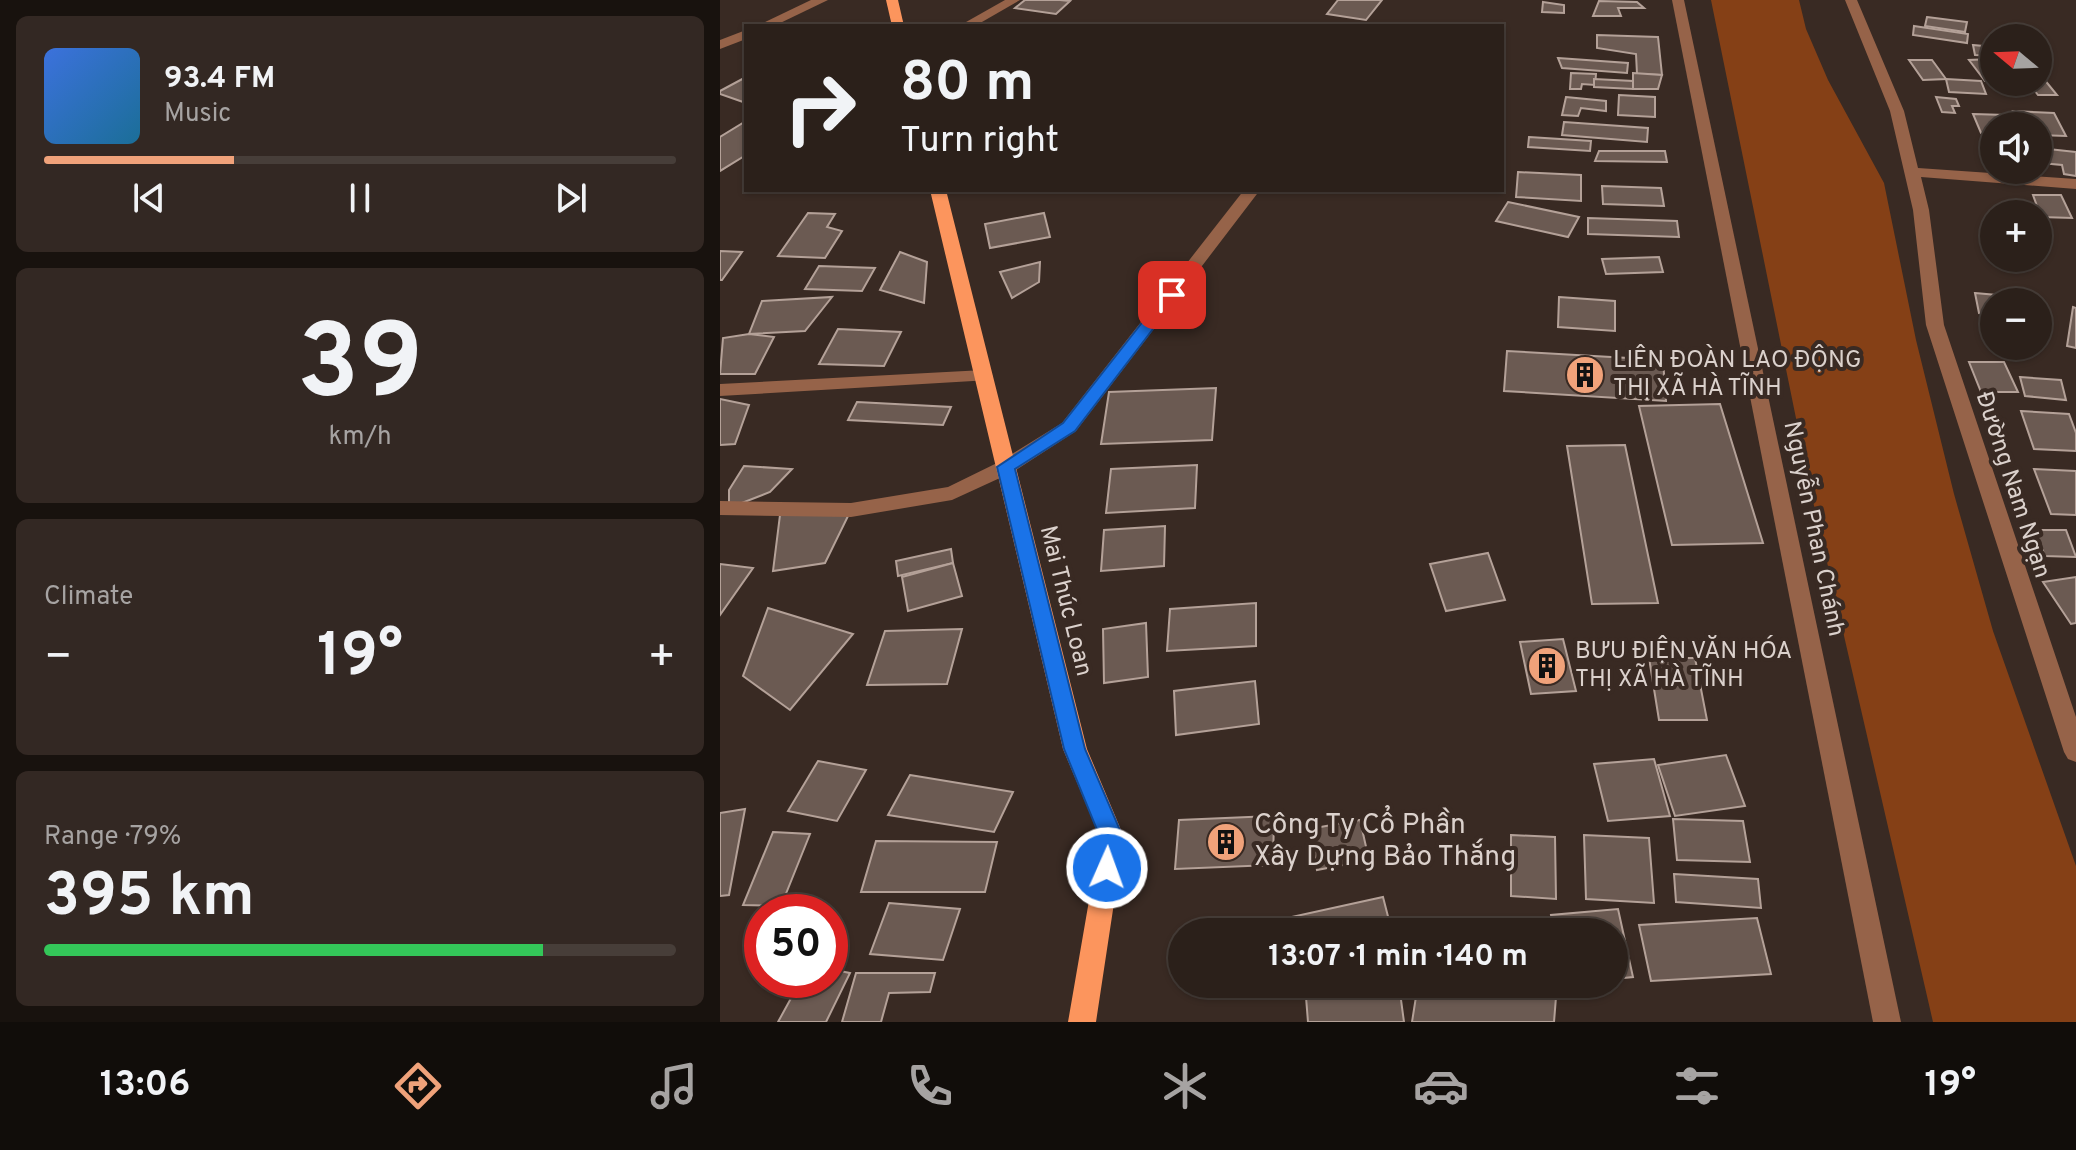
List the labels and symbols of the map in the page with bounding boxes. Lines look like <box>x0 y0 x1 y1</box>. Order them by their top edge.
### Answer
north arrow <box>1980 24 2052 96</box>
pin <box>1138 261 1206 329</box>
place label: LIÊN ĐOÀN LAO ĐỘNG THỊ XÃ HÀ TĨNH <box>1613 344 1861 404</box>
building icon: LIÊN ĐOÀN LAO ĐỘNG THỊ XÃ HÀ TĨNH <box>1564 354 1606 396</box>
street label: Đường Nam Ngạn <box>1968 388 2056 582</box>
street label: Nguyễn Phan Chánh <box>1776 418 1852 639</box>
street label: Mai Thúc Loan <box>1032 523 1098 679</box>
place label: BƯU ĐIỆN VĂN HÓA THỊ XÃ HÀ TĨNH <box>1575 635 1792 695</box>
building icon: BƯU ĐIỆN VĂN HÓA THỊ XÃ HÀ TĨNH <box>1526 645 1568 687</box>
place label: Công Ty Cổ Phần Xây Dựng Bảo Thắng <box>1254 805 1516 876</box>
building icon: Công Ty Cổ Phần Xây Dựng Bảo Thắng <box>1205 821 1247 863</box>
position arrow <box>1065 826 1149 910</box>
speed limit sign: 50 <box>744 894 848 998</box>

